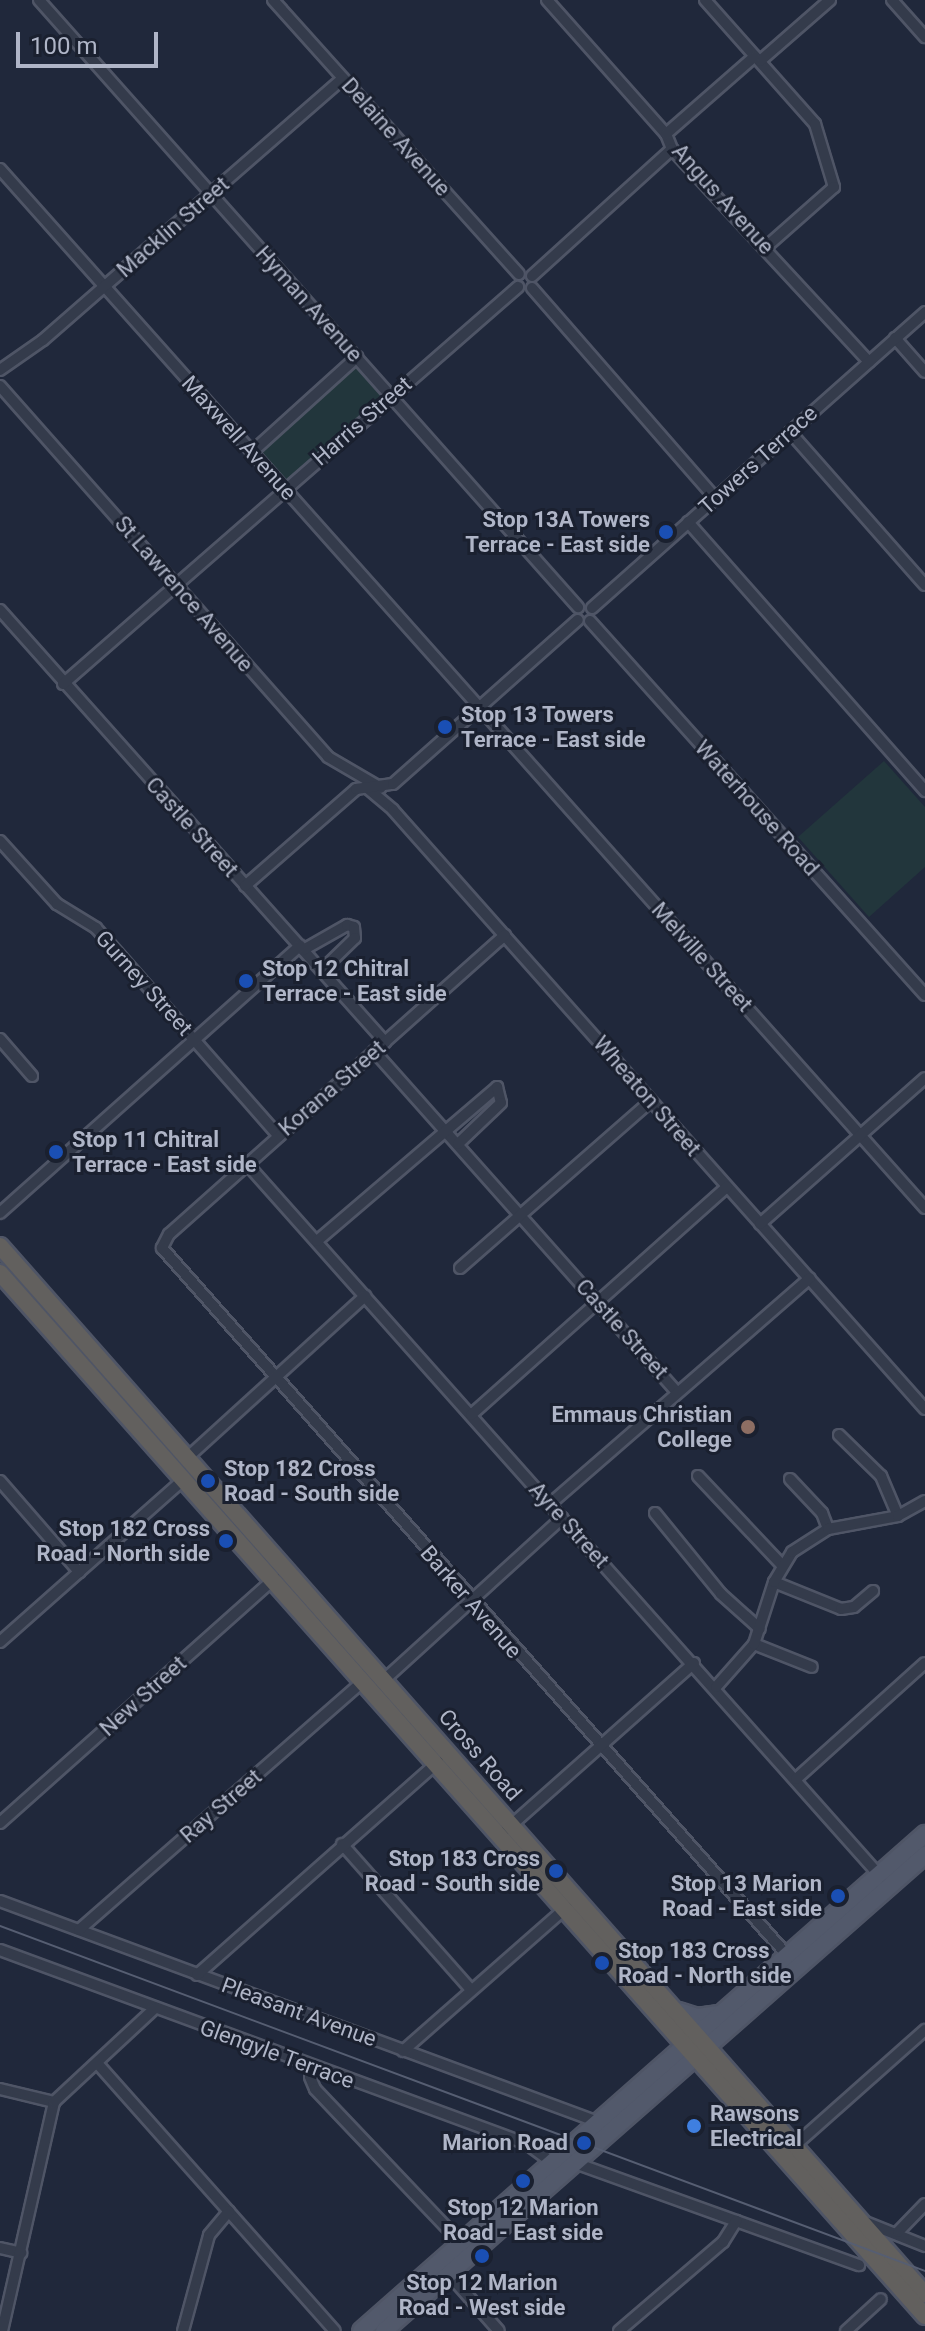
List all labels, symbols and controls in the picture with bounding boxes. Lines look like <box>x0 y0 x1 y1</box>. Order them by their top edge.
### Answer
scale bar <box>20 16 162 66</box>
text: 100 m <box>30 32 97 60</box>
street label: Delaine Avenue <box>336 72 456 202</box>
street label: Angus Avenue <box>666 138 780 260</box>
street label: Macklin Street <box>111 171 235 283</box>
street label: Hyman Avenue <box>250 241 368 367</box>
street label: Maxwell Avenue <box>176 370 302 506</box>
street label: Harris Street <box>307 371 417 471</box>
street label: Towers Terrace <box>693 400 823 520</box>
place label: Stop 13A Towers Terrace - East side <box>465 506 650 558</box>
street label: St Lawrence Avenue <box>109 511 259 677</box>
marker: Stop 13A Towers Terrace - East side <box>657 523 675 541</box>
place label: Stop 13 Towers Terrace - East side <box>461 701 646 752</box>
marker: Stop 13 Towers Terrace - East side <box>436 718 454 736</box>
street label: Waterhouse Road <box>689 735 825 881</box>
street label: Castle Street <box>140 772 244 882</box>
street label: Melville Street <box>646 897 758 1017</box>
street label: Gurney Street <box>90 925 198 1041</box>
place label: Stop 12 Chitral Terrace - East side <box>262 955 447 1006</box>
marker: Stop 12 Chitral Terrace - East side <box>237 972 255 990</box>
street label: Wheaton Street <box>588 1031 706 1161</box>
street label: Korana Street <box>273 1035 391 1141</box>
place label: Stop 11 Chitral Terrace - East side <box>72 1126 257 1178</box>
marker: Stop 11 Chitral Terrace - East side <box>47 1143 65 1161</box>
street label: Castle Street <box>570 1274 674 1384</box>
place label: Emmaus Christian College <box>551 1401 732 1452</box>
marker: Emmaus Christian College <box>739 1418 757 1436</box>
place label: Stop 182 Cross Road - South side <box>224 1455 399 1506</box>
marker: Stop 182 Cross Road - South side <box>199 1472 217 1490</box>
street label: Ayre Street <box>524 1477 614 1573</box>
place label: Stop 182 Cross Road - North side <box>37 1515 210 1566</box>
marker: Stop 182 Cross Road - North side <box>217 1532 235 1550</box>
street label: Barker Avenue <box>415 1540 527 1664</box>
street label: New Street <box>94 1650 192 1742</box>
street label: Cross Road <box>433 1704 527 1806</box>
street label: Ray Street <box>175 1763 267 1849</box>
place label: Stop 183 Cross Road - South side <box>365 1845 540 1896</box>
marker: Stop 183 Cross Road - South side <box>547 1862 565 1880</box>
place label: Stop 13 Marion Road - East side <box>662 1870 822 1922</box>
marker: Stop 13 Marion Road - East side <box>829 1887 847 1905</box>
place label: Stop 183 Cross Road - North side <box>618 1937 791 1988</box>
marker: Stop 183 Cross Road - North side <box>593 1954 611 1972</box>
street label: Pleasant Avenue <box>218 1972 380 2052</box>
street label: Glengyle Terrace <box>196 2014 358 2094</box>
place label: Rawsons Electrical <box>710 2100 802 2152</box>
marker: Rawsons Electrical <box>685 2117 703 2135</box>
place label: Marion Road <box>442 2130 568 2156</box>
marker: Marion Road <box>575 2134 593 2152</box>
marker: Stop 12 Marion Road - East side <box>514 2172 532 2190</box>
place label: Stop 12 Marion Road - East side <box>443 2194 603 2246</box>
marker: Stop 12 Marion Road - West side <box>473 2247 491 2265</box>
place label: Stop 12 Marion Road - West side <box>399 2269 565 2320</box>

